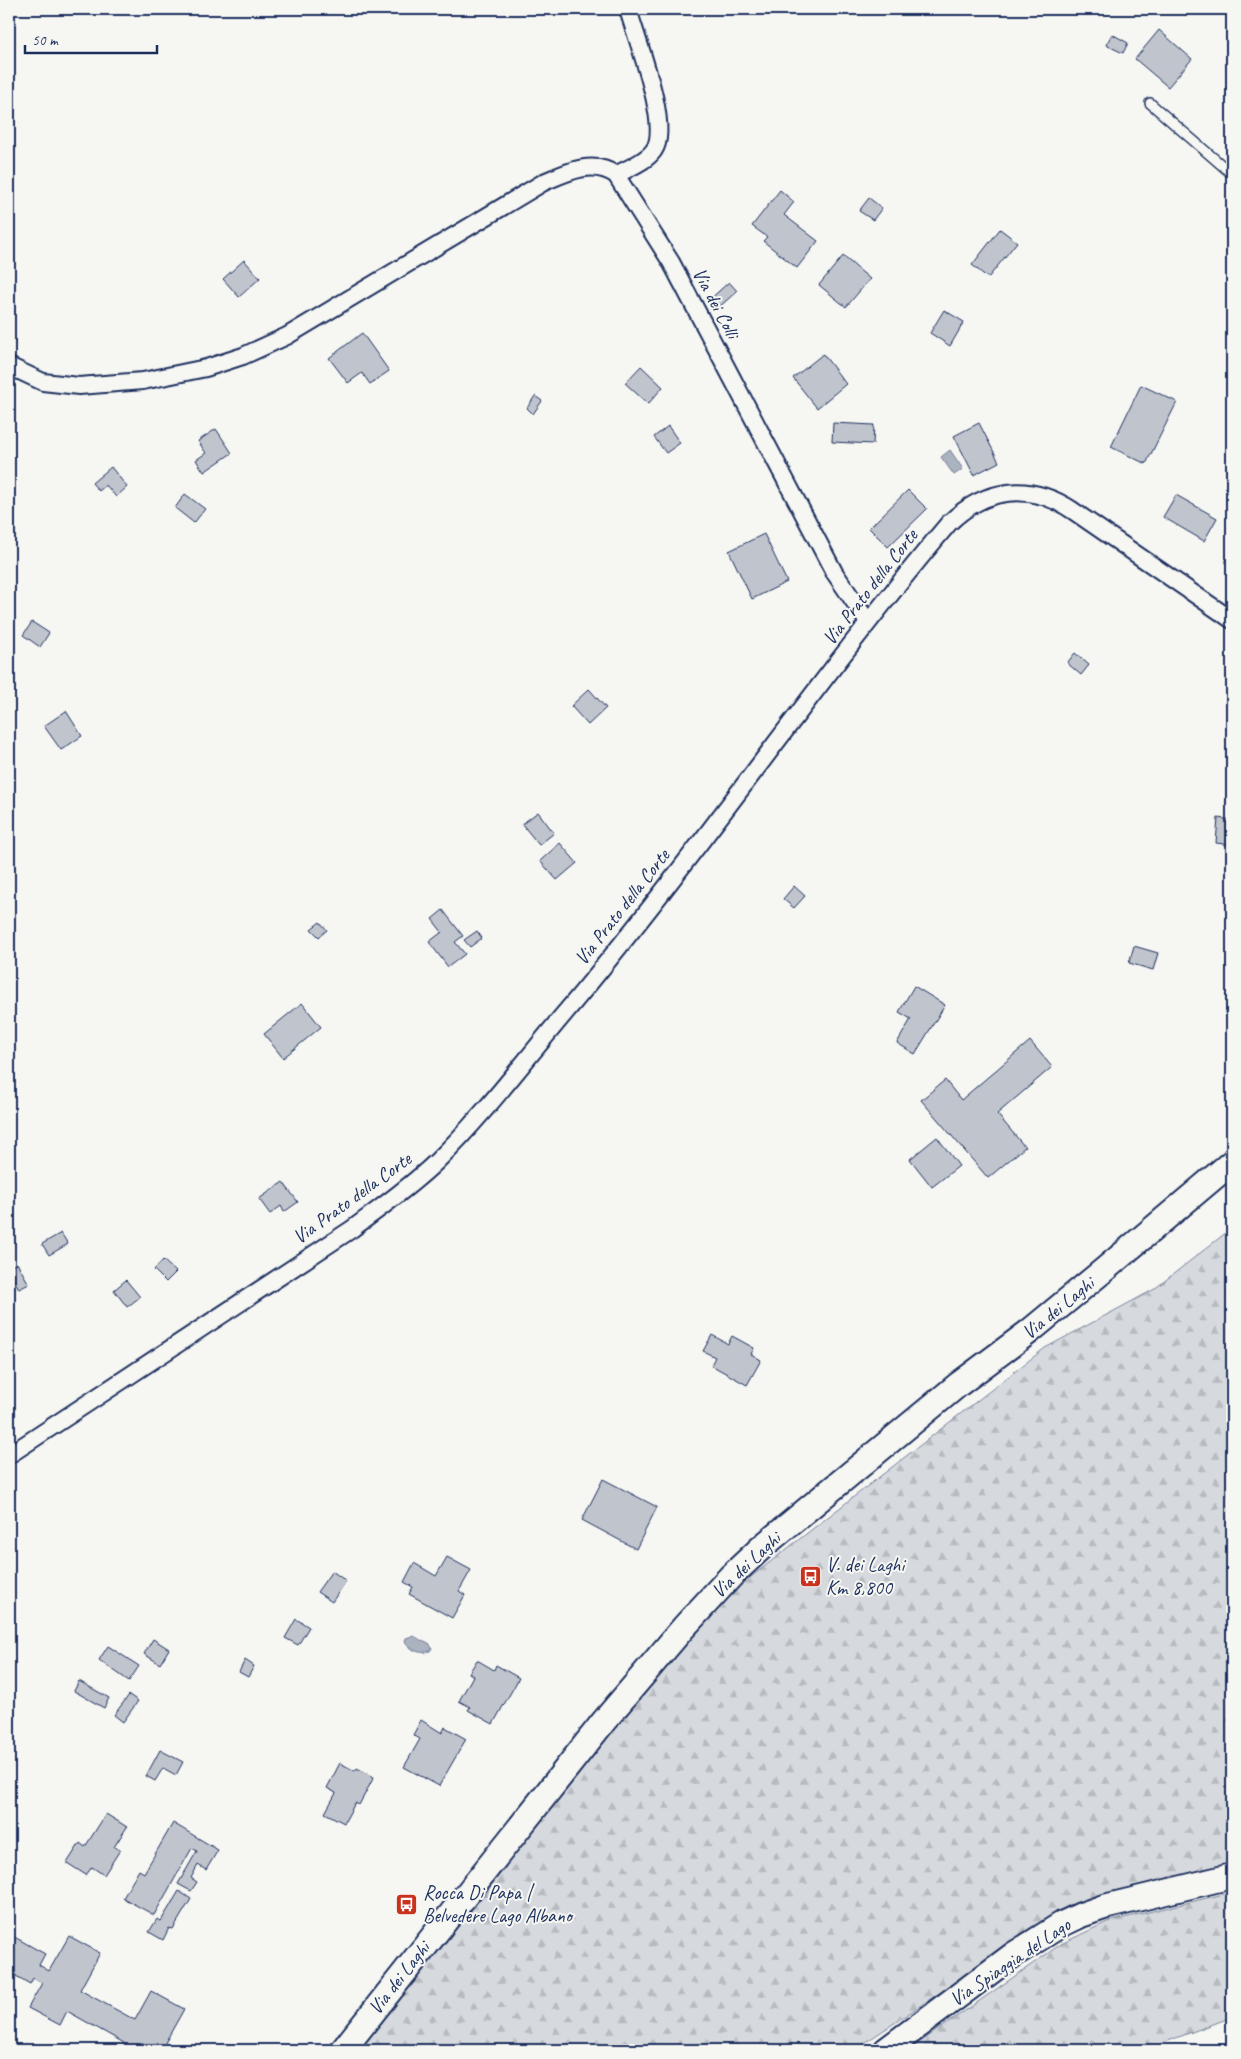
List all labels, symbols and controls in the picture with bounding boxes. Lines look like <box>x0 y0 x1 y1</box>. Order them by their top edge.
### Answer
scale bar <box>25 22 158 54</box>
text: 50 m <box>32 31 59 50</box>
street label: Via dei Colli <box>687 263 746 345</box>
street label: Via Prato della Corte <box>817 523 924 650</box>
street label: Via Prato della Corte <box>569 843 676 970</box>
street label: Via Prato della Corte <box>288 1146 417 1249</box>
street label: Via dei Laghi <box>1017 1270 1101 1345</box>
street label: Via dei Laghi <box>706 1525 788 1603</box>
place label: V. dei Laghi Km 8,800 <box>826 1552 906 1600</box>
bus stop icon: V. dei Laghi Km 8,800 <box>798 1564 822 1588</box>
place label: Rocca Di Papa | Belvedere Lago Albano <box>423 1880 574 1928</box>
bus stop icon: Rocca Di Papa | Belvedere Lago Albano <box>395 1892 419 1916</box>
street label: Via Spiaggia del Lago <box>945 1912 1076 2012</box>
street label: Via dei Laghi <box>363 1935 437 2020</box>

